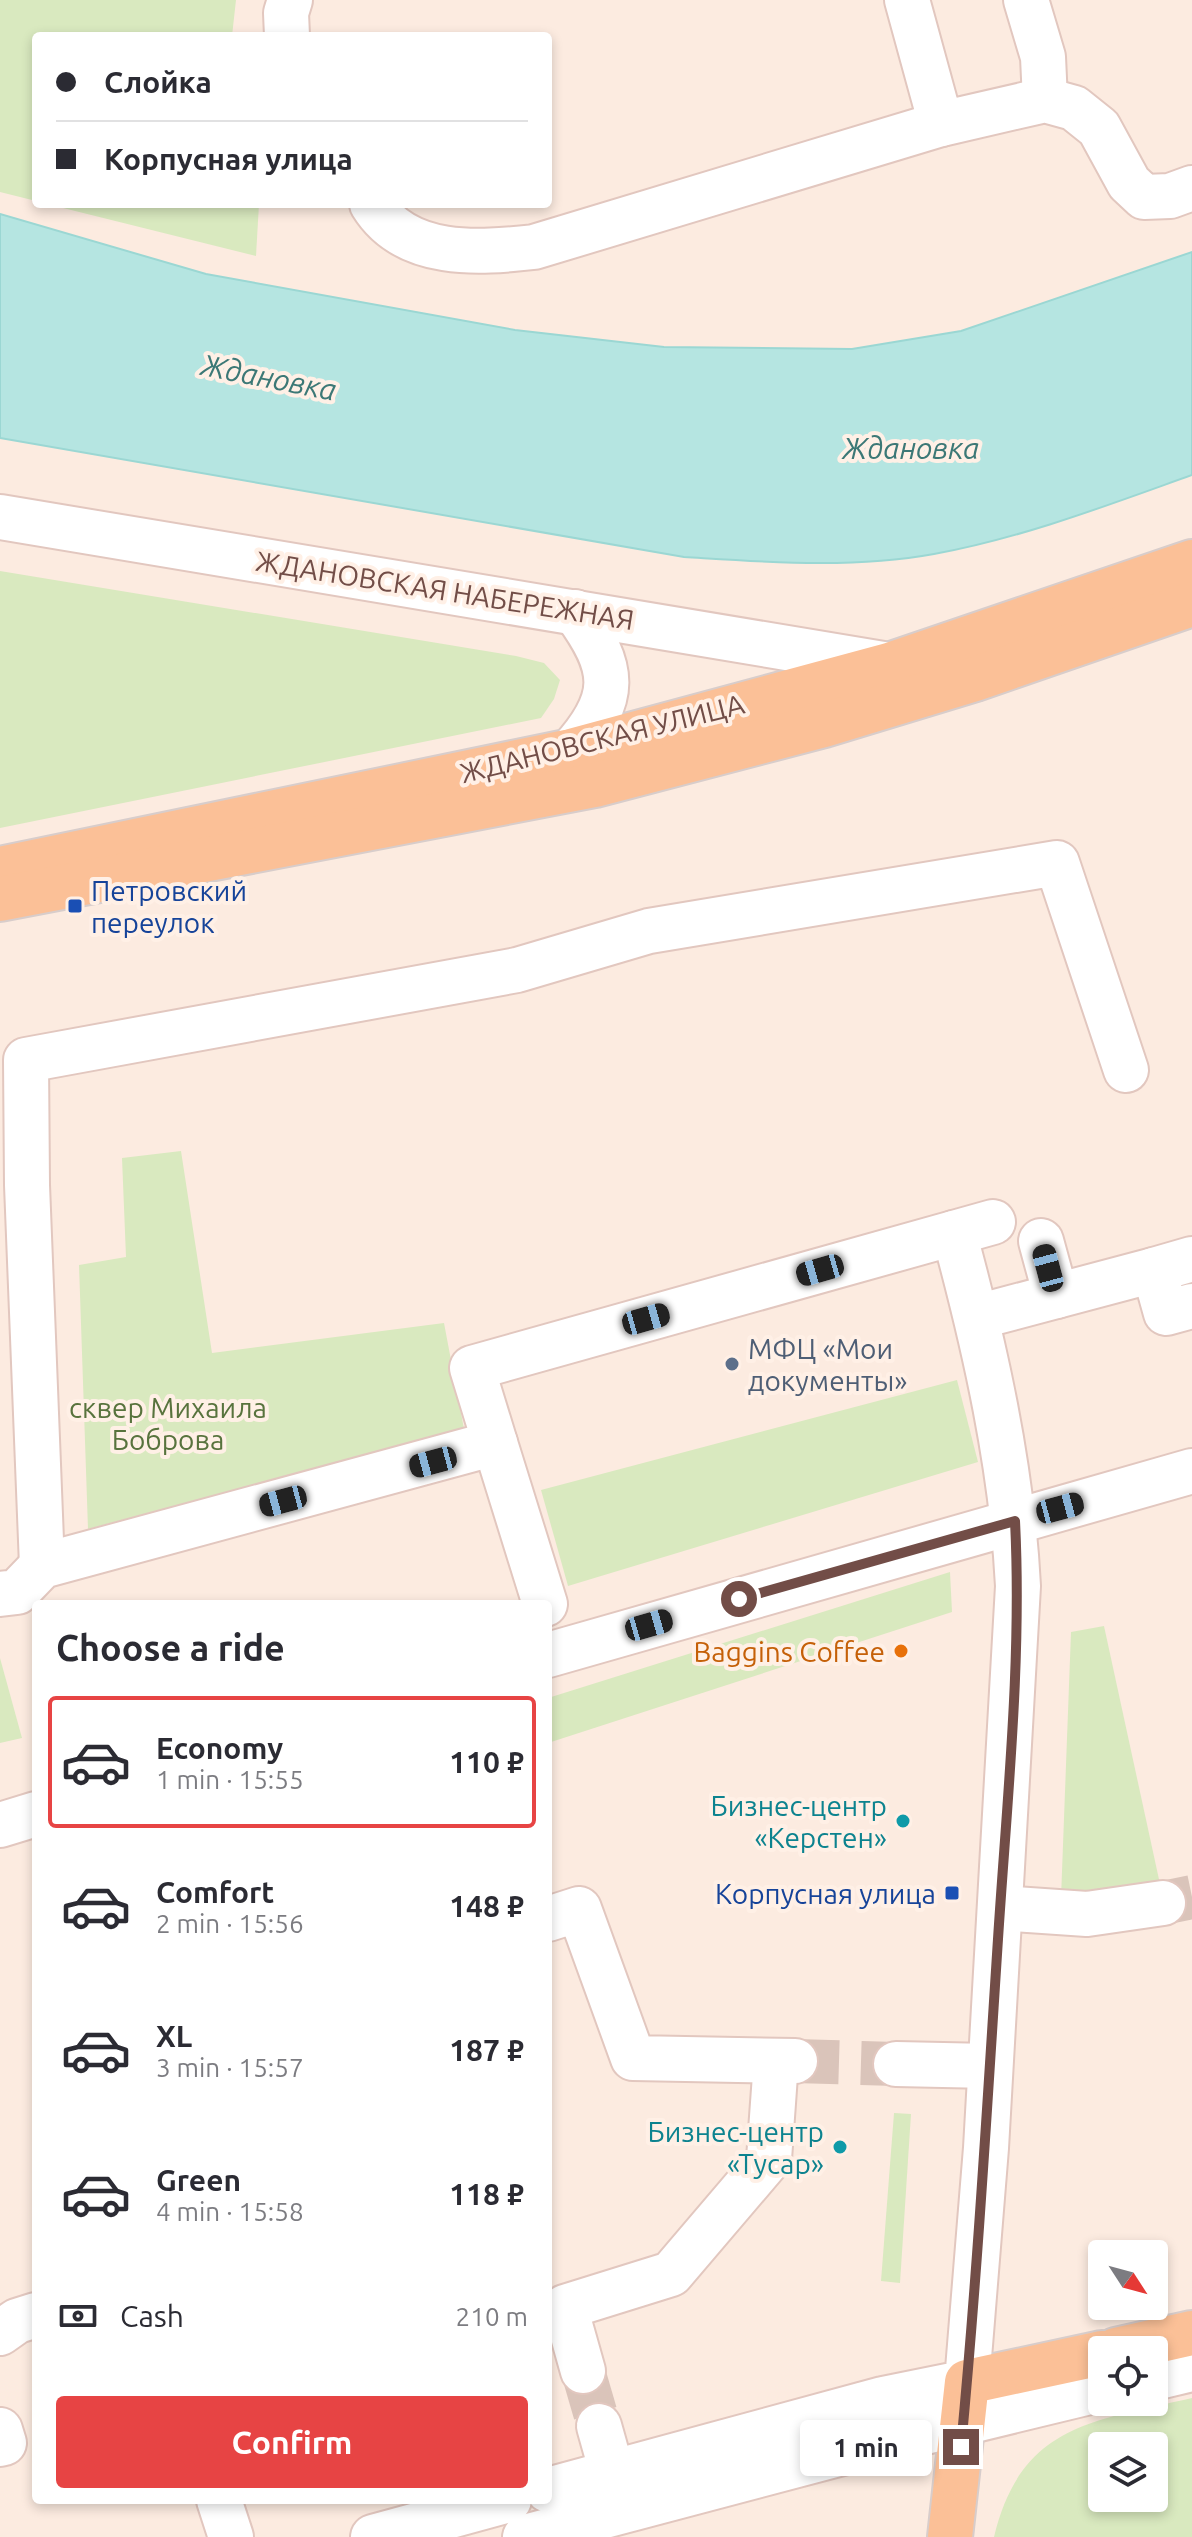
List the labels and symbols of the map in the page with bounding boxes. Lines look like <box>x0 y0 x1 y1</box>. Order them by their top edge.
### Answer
water label: Ждановка <box>197 347 339 407</box>
water label: Ждановка <box>841 431 979 465</box>
street label: ЖДАНОВСКАЯ НАБЕРЕЖНАЯ <box>254 545 636 635</box>
street label: ЖДАНОВСКАЯ УЛИЦА <box>457 688 747 788</box>
place label: Петровский переулок <box>91 875 247 938</box>
marker: Петровский переулок <box>66 897 84 915</box>
car <box>1030 1242 1066 1294</box>
car <box>794 1252 846 1288</box>
car <box>620 1301 672 1337</box>
place label: МФЦ «Мои документы» <box>748 1333 907 1396</box>
marker: МФЦ «Мои документы» <box>723 1355 741 1373</box>
park label: сквер Михаила Боброва <box>69 1392 267 1455</box>
car <box>407 1444 459 1480</box>
car <box>257 1483 309 1519</box>
car <box>1034 1490 1086 1526</box>
route start <box>721 1581 757 1617</box>
car <box>623 1607 675 1643</box>
place label: Baggins Coffee <box>694 1636 885 1667</box>
marker: Baggins Coffee <box>892 1642 910 1660</box>
place label: Бизнес-центр «Керстен» <box>710 1790 887 1853</box>
marker: Бизнес-центр «Керстен» <box>894 1812 912 1830</box>
place label: Корпусная улица <box>715 1878 936 1909</box>
marker: Корпусная улица <box>943 1884 961 1902</box>
place label: Бизнес-центр «Тусар» <box>647 2116 824 2179</box>
marker: Бизнес-центр «Тусар» <box>831 2138 849 2156</box>
north arrow <box>1088 2240 1168 2320</box>
callout: 1 min <box>801 2419 933 2475</box>
route end <box>943 2429 979 2465</box>

